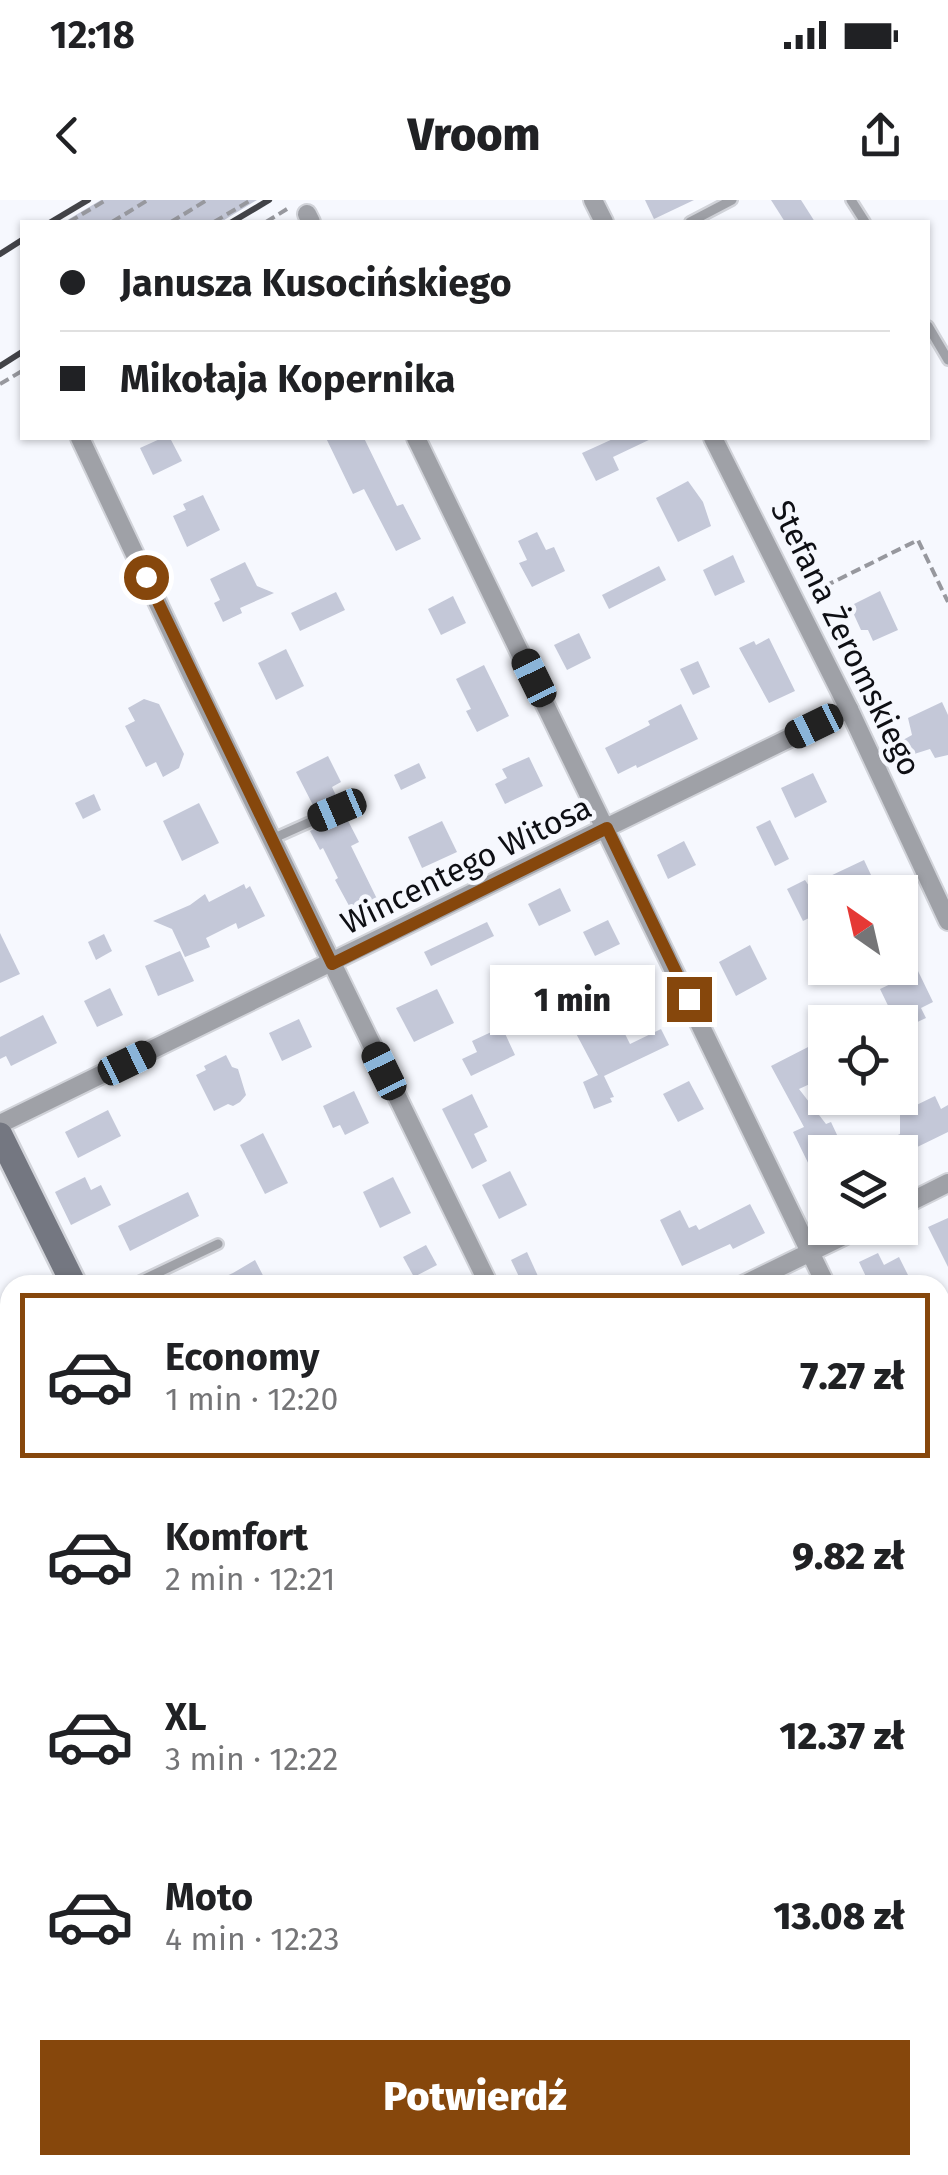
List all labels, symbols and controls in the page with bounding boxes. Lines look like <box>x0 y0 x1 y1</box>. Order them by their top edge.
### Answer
text: 12:18 <box>50 12 135 58</box>
icon: back <box>40 108 95 163</box>
text: Vroom <box>408 108 540 162</box>
icon: share <box>853 108 908 163</box>
text: Janusza Kusocińskiego <box>120 260 512 306</box>
text: Mikołaja Kopernika <box>120 356 456 402</box>
street label: Stefana Żeromskiego <box>763 494 929 782</box>
route start <box>124 555 169 600</box>
car <box>507 644 561 712</box>
car <box>780 699 848 753</box>
car <box>304 784 370 836</box>
street label: Wincentego Witosa <box>334 788 598 942</box>
north arrow <box>808 875 918 985</box>
map controls <box>808 875 918 1245</box>
callout: 1 min <box>489 964 654 1034</box>
route end <box>667 977 712 1022</box>
text: 1 min <box>534 981 611 1019</box>
button: locate <box>808 1005 918 1115</box>
car <box>93 1036 161 1090</box>
car <box>357 1037 411 1105</box>
button: layers <box>808 1135 918 1245</box>
icon: car <box>45 1331 135 1421</box>
text: Economy <box>165 1334 320 1380</box>
text: 7.27 zł <box>800 1353 905 1399</box>
text: 1 min · 12:20 <box>165 1380 338 1418</box>
icon: car <box>45 1511 135 1601</box>
text: Komfort <box>165 1514 308 1560</box>
text: 9.82 zł <box>792 1533 905 1579</box>
text: 2 min · 12:21 <box>165 1560 335 1598</box>
icon: car <box>45 1691 135 1781</box>
text: XL <box>165 1694 207 1740</box>
text: 12.37 zł <box>780 1713 905 1759</box>
text: 3 min · 12:22 <box>165 1740 338 1778</box>
icon: car <box>45 1871 135 1961</box>
text: Moto <box>165 1874 253 1920</box>
text: 13.08 zł <box>774 1893 905 1939</box>
text: 4 min · 12:23 <box>165 1920 339 1958</box>
button: Potwierdź <box>40 2040 910 2155</box>

